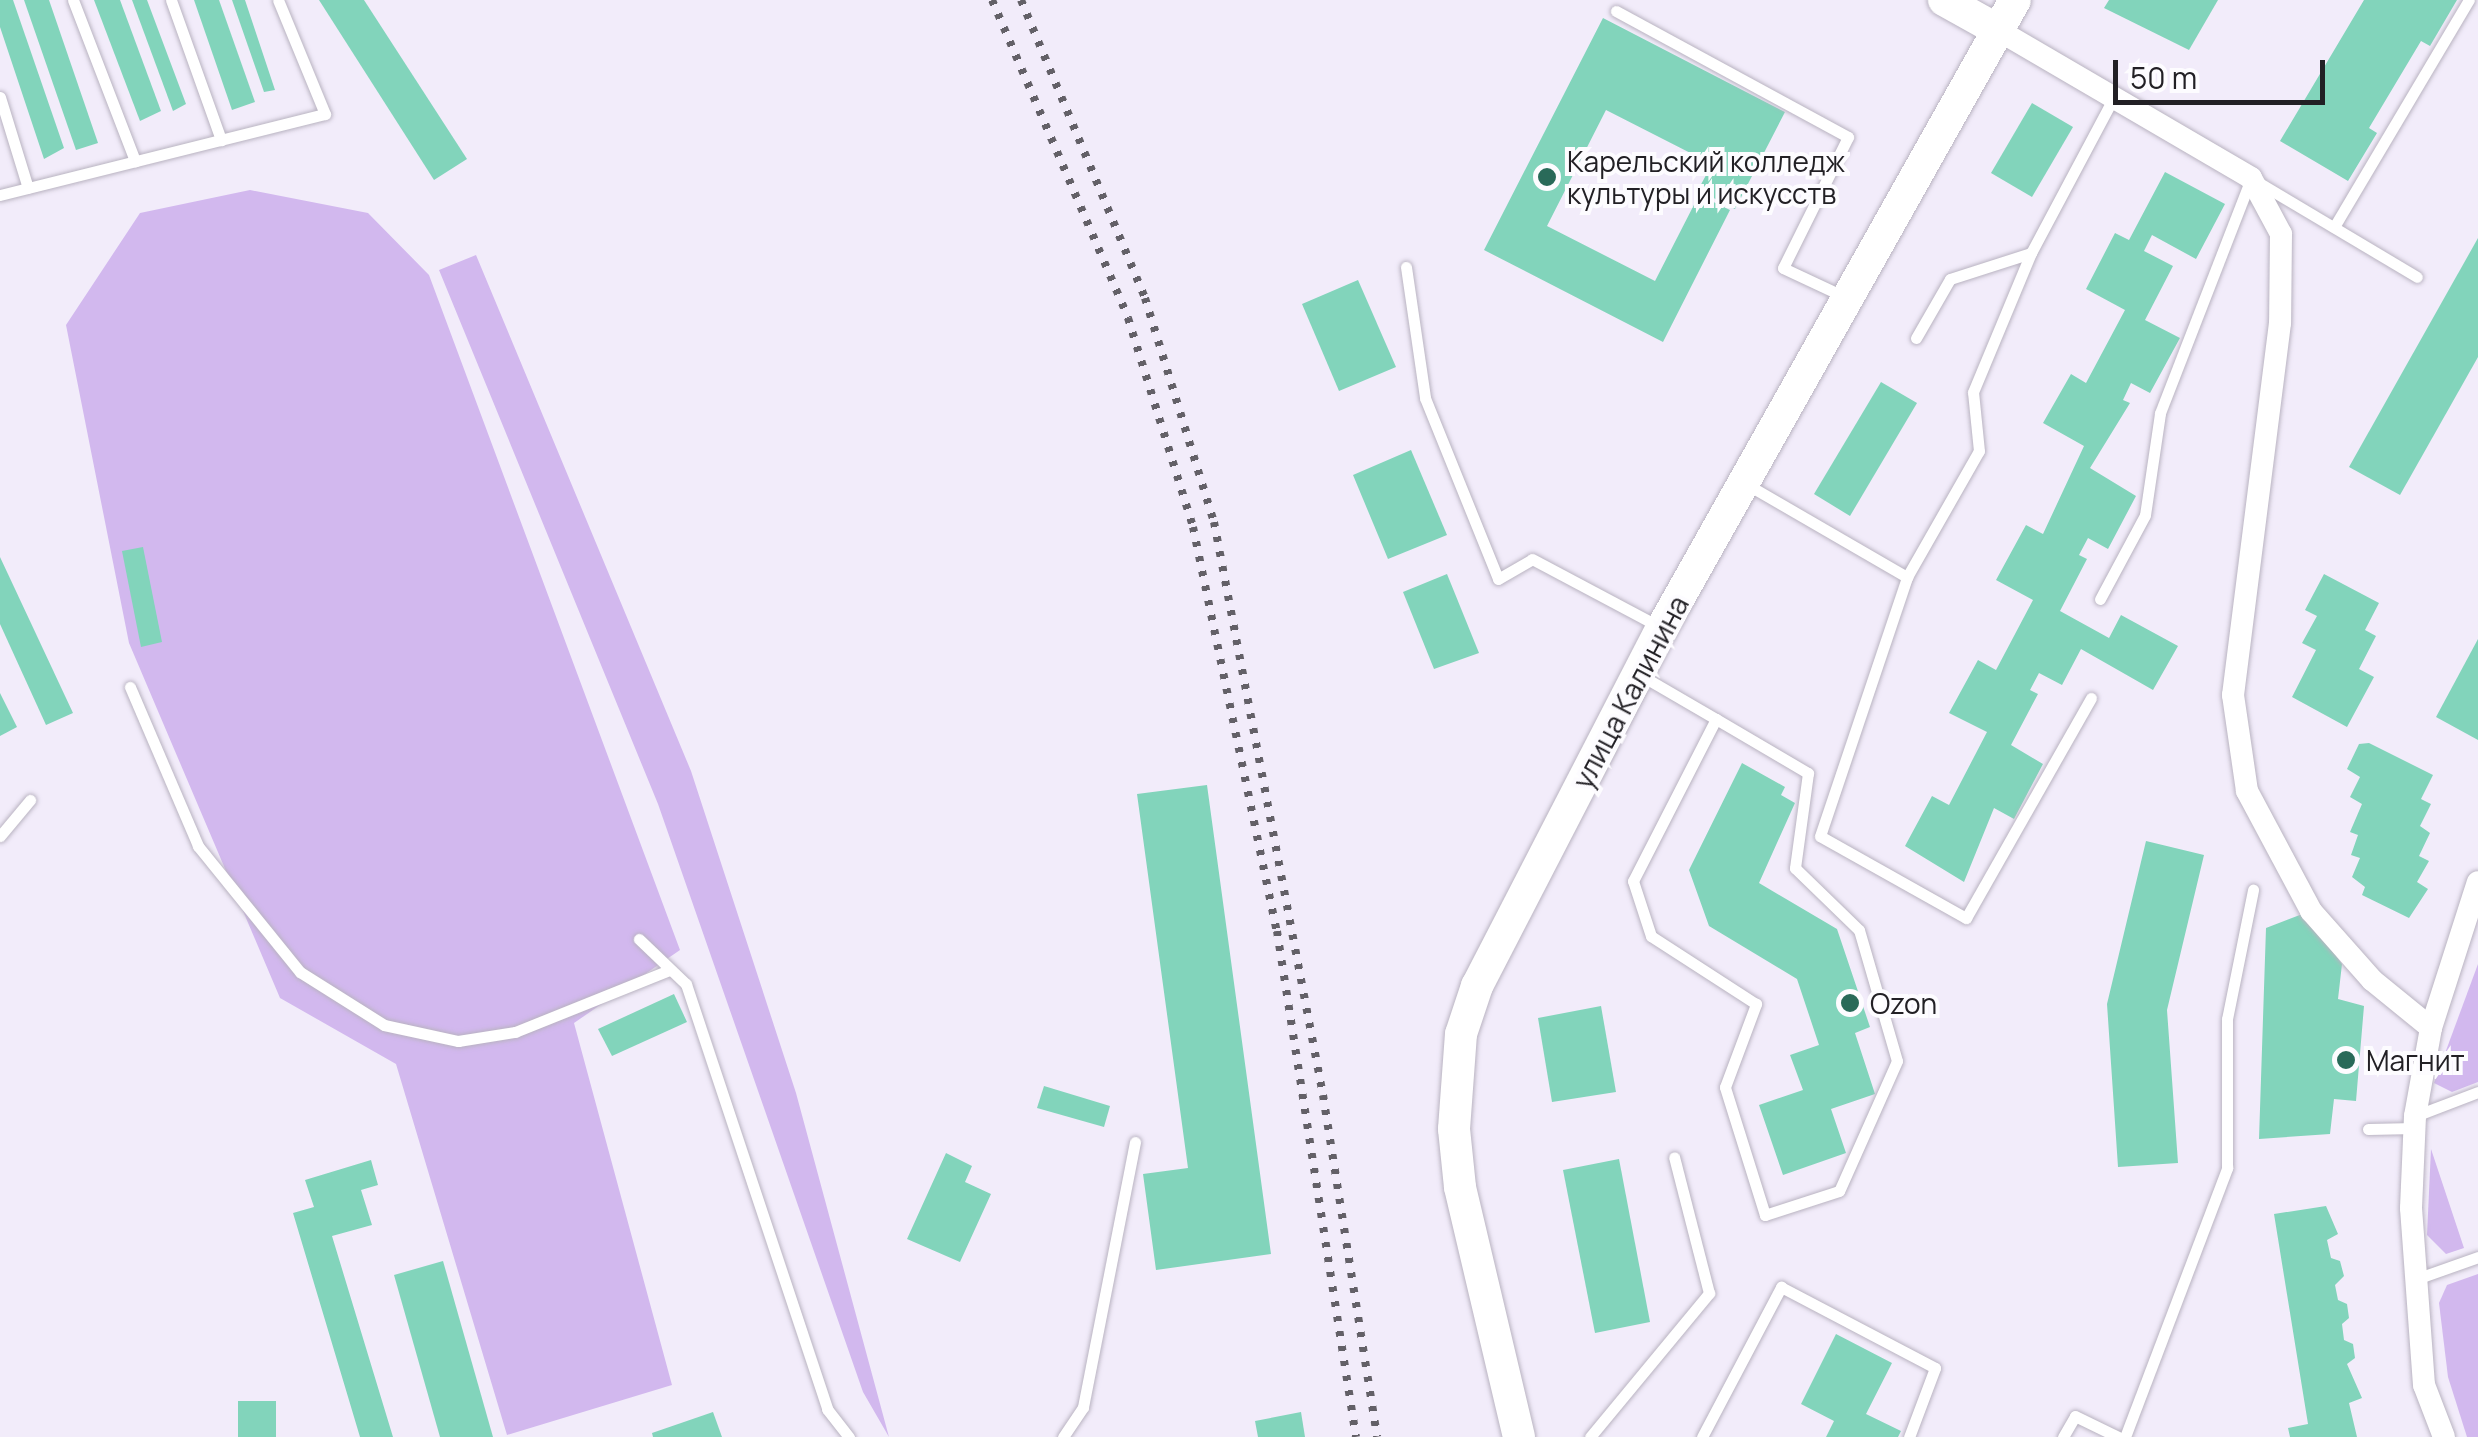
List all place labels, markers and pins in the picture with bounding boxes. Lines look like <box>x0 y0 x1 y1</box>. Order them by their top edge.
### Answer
place label: Карельский колледж культуры и искусств <box>1567 144 1845 210</box>
marker: Карельский колледж культуры и искусств <box>1536 166 1558 188</box>
place label: Ozon <box>1870 986 1937 1020</box>
marker: Ozon <box>1839 992 1861 1014</box>
place label: Магнит <box>2366 1043 2465 1077</box>
marker: Магнит <box>2335 1049 2357 1071</box>

